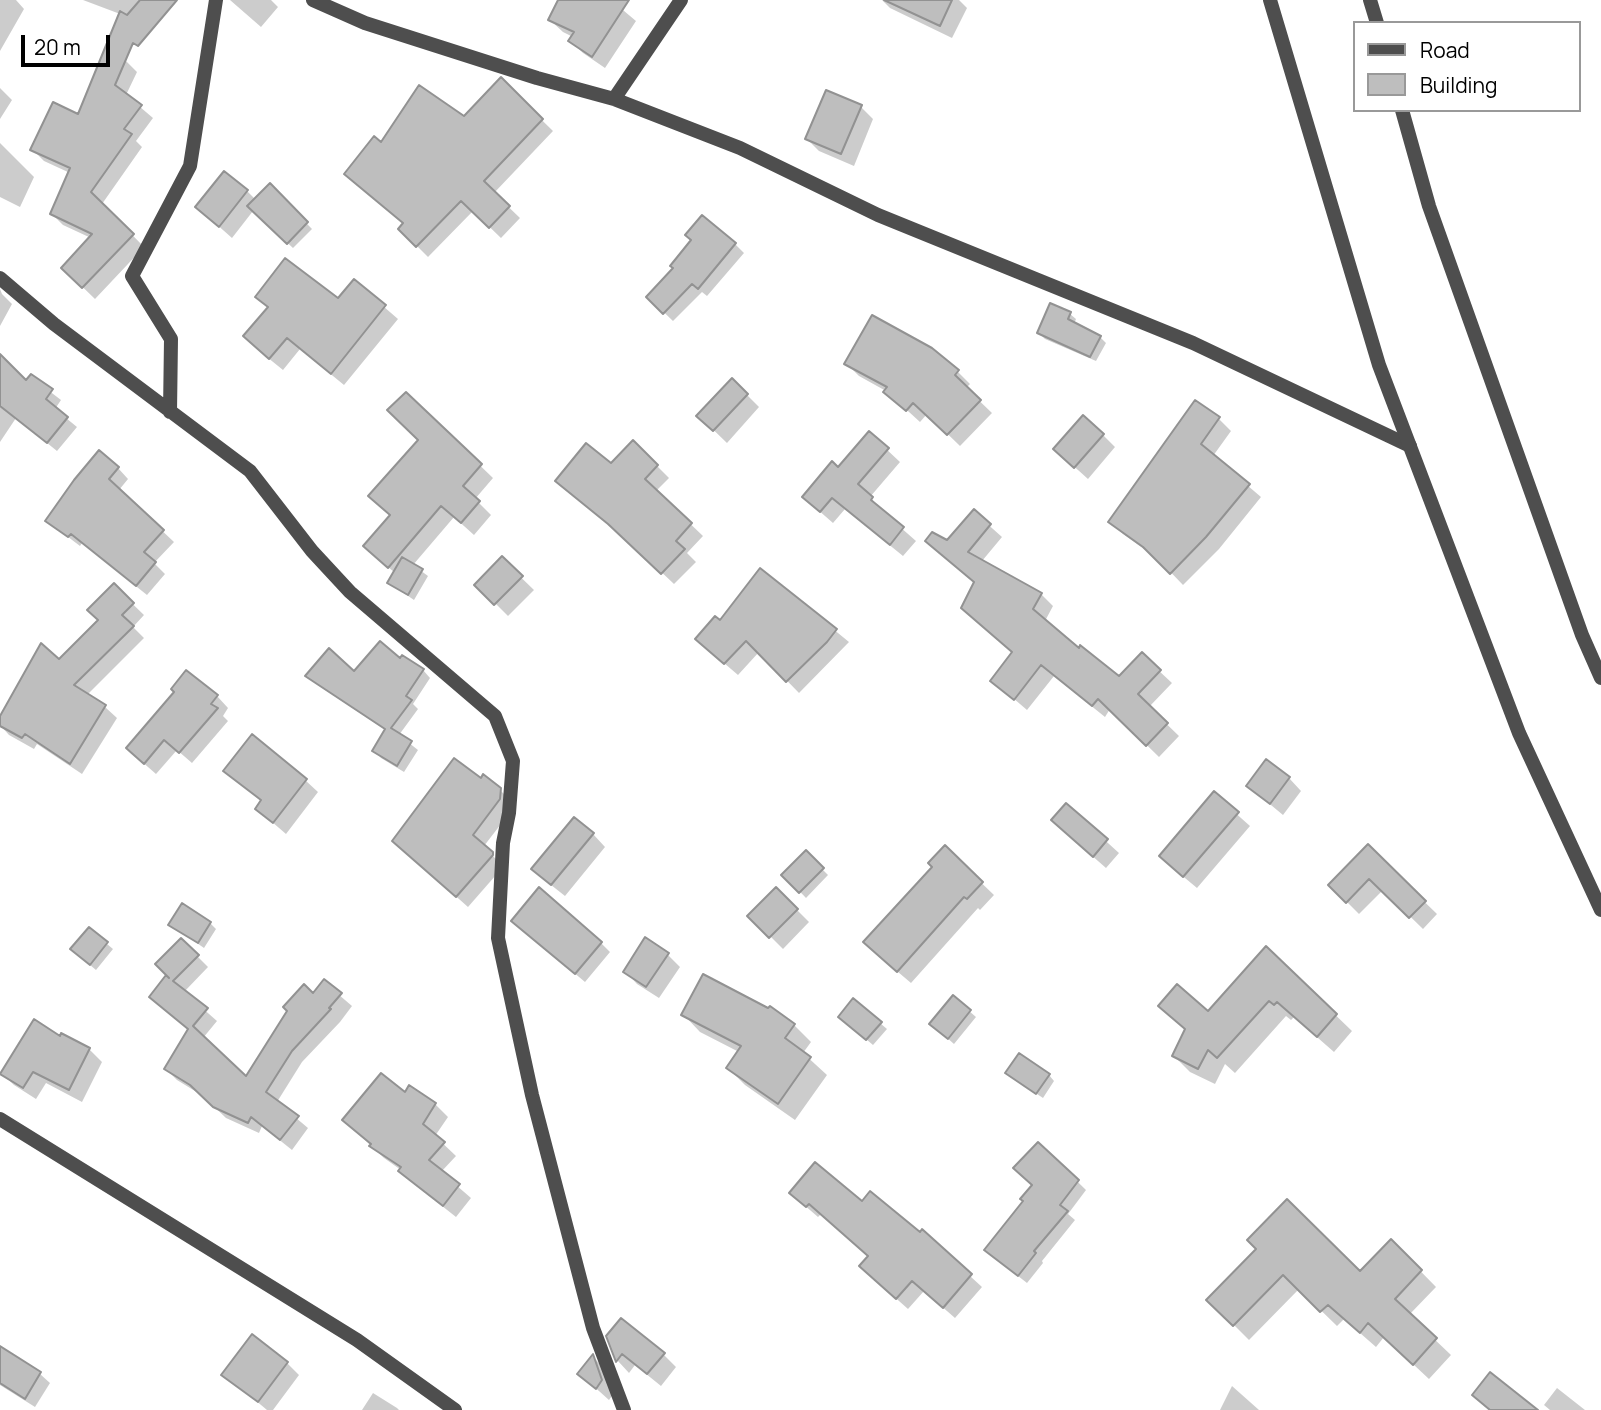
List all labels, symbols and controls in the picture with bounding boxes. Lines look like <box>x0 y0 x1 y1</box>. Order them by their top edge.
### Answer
scale bar <box>24 21 114 65</box>
legend <box>1352 21 1580 112</box>
text: 20 m <box>34 33 81 61</box>
text: Road <box>1420 36 1470 64</box>
text: Building <box>1420 71 1497 99</box>

